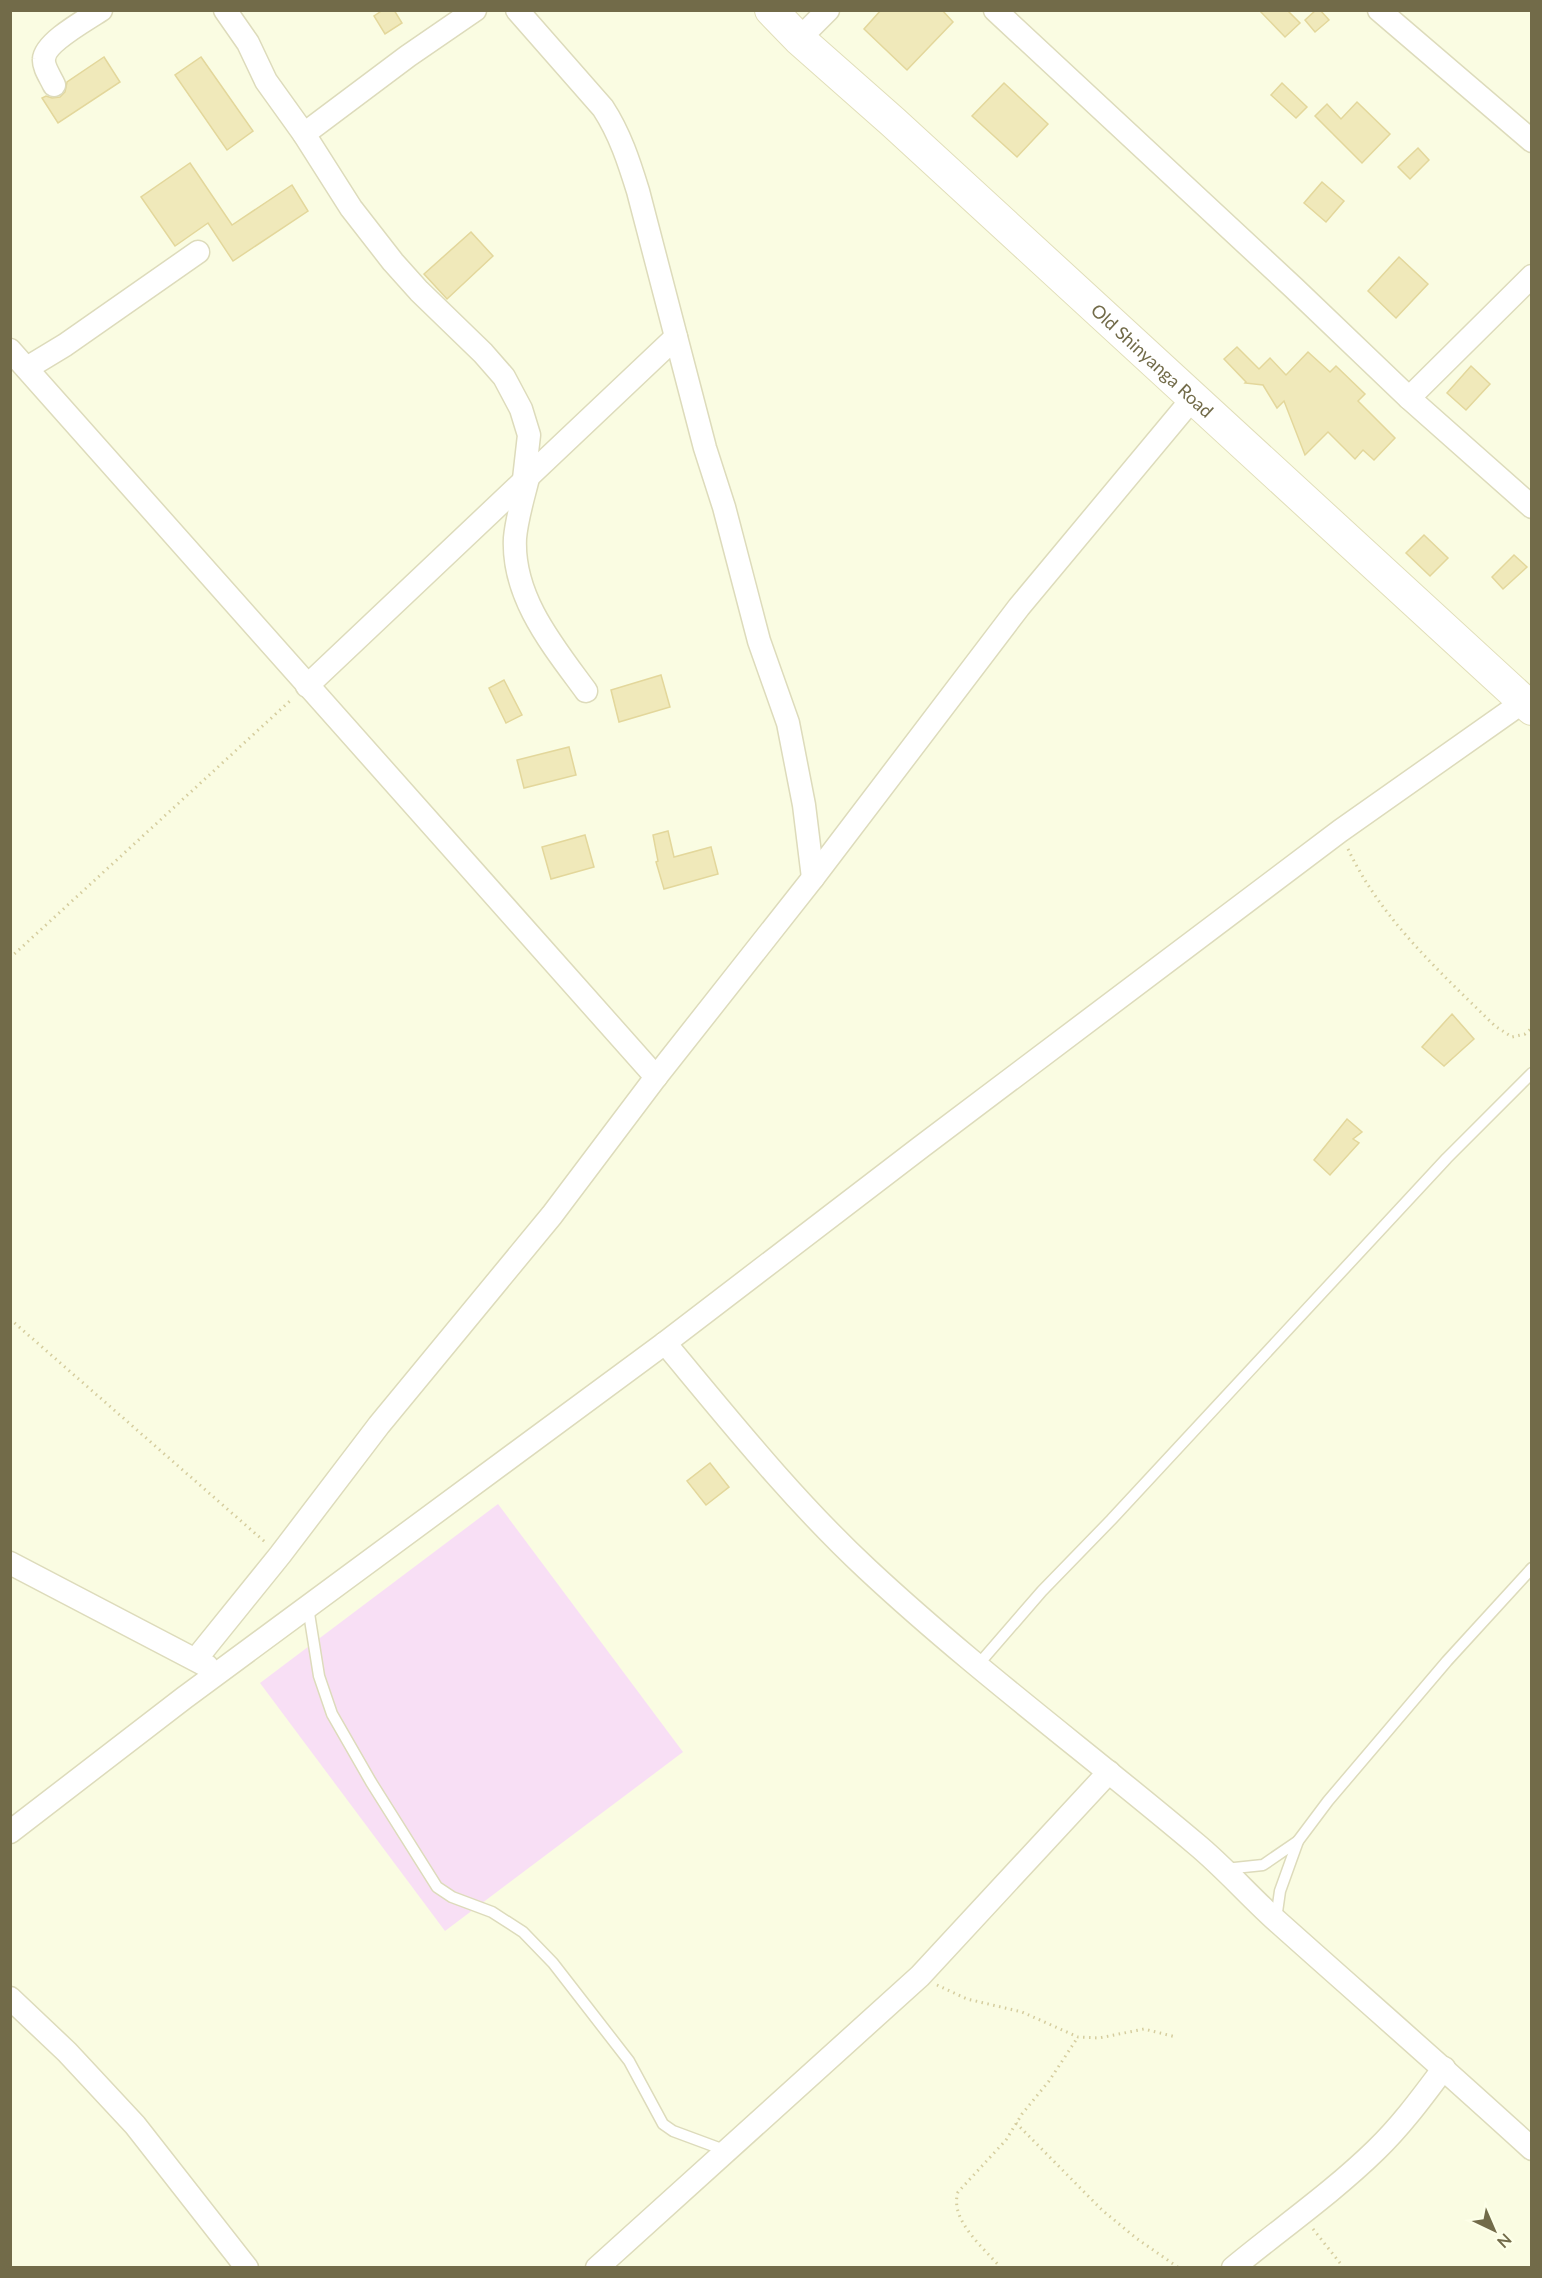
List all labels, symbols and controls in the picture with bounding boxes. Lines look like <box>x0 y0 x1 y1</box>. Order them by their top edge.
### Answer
street label: Old Shinyanga Road <box>1087 299 1218 422</box>
north arrow <box>1464 2200 1524 2260</box>
text: N <box>1494 2230 1516 2252</box>

